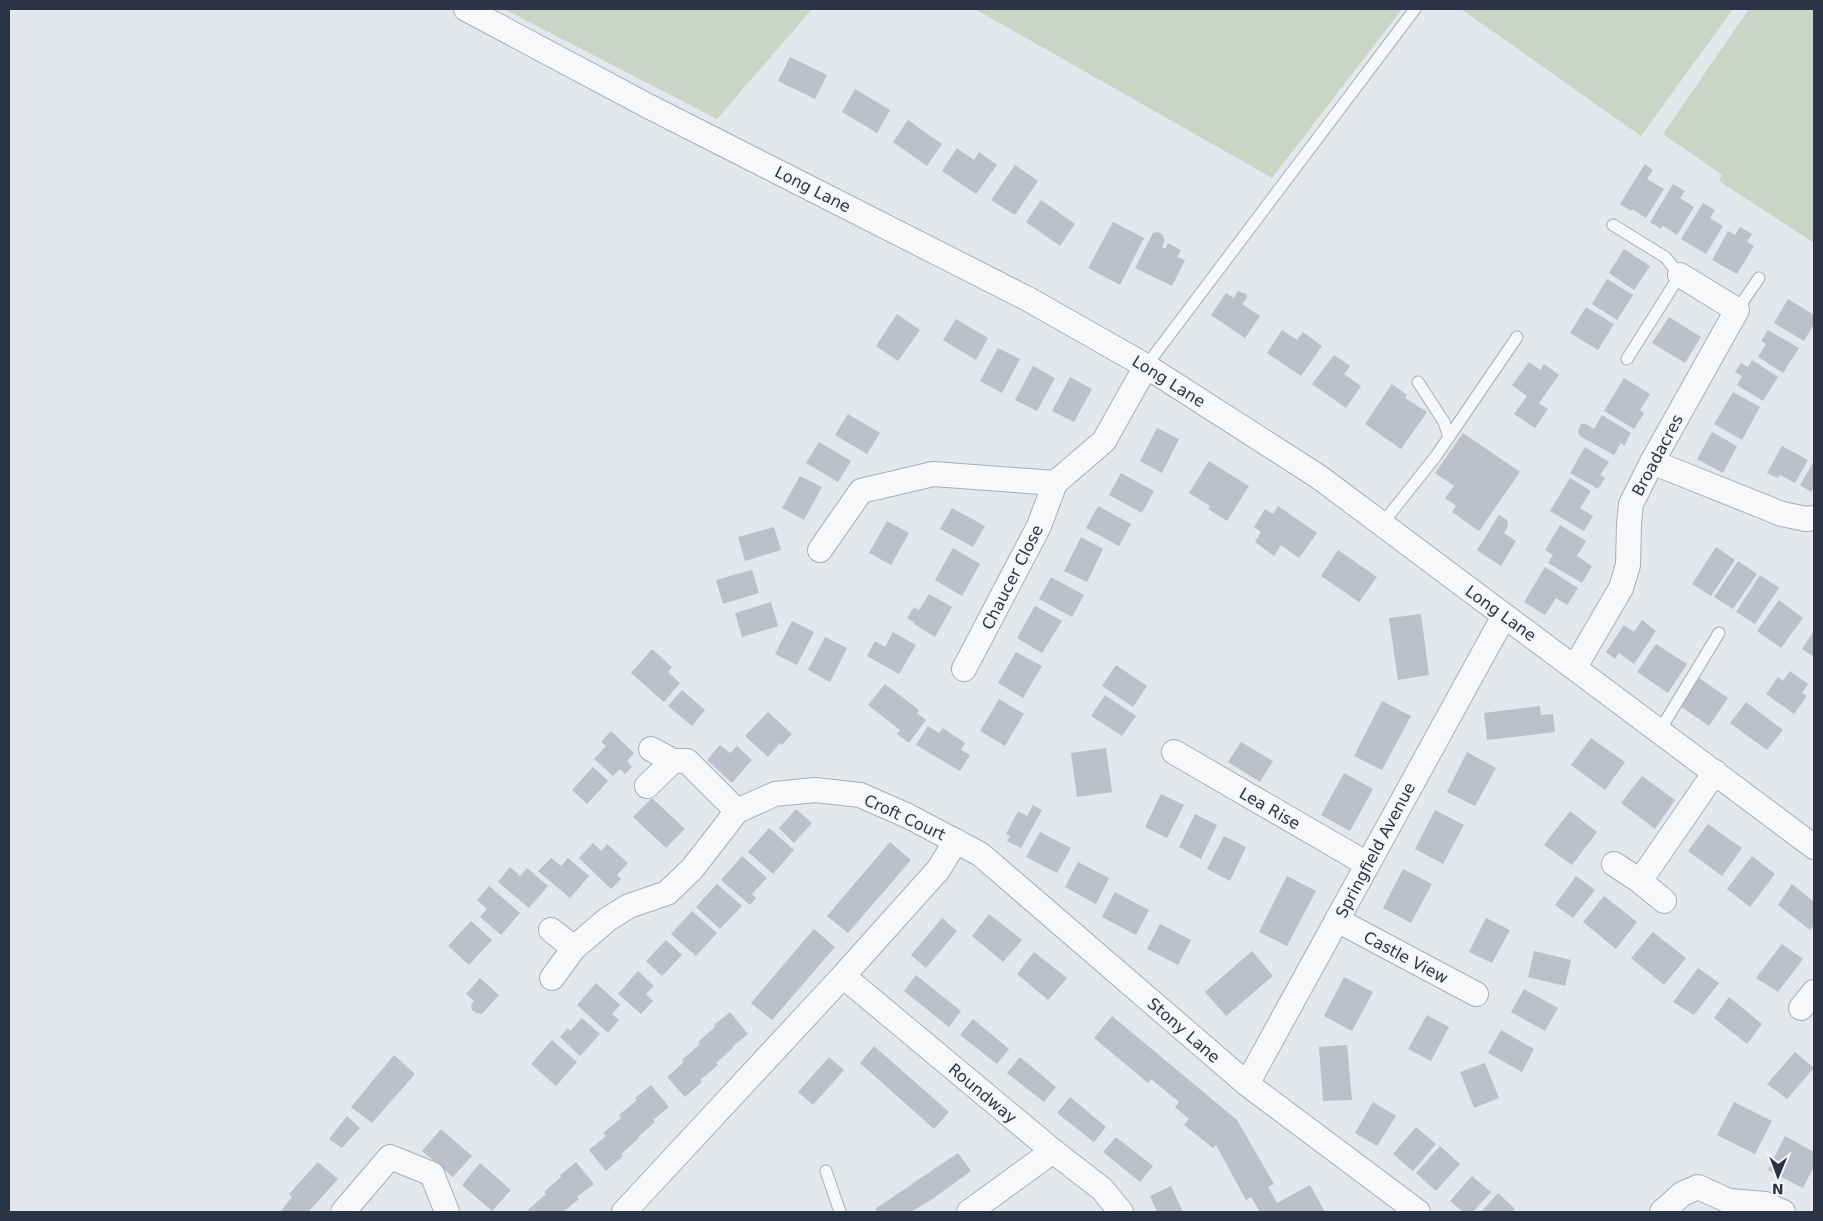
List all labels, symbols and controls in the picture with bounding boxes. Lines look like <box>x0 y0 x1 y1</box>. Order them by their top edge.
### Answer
street label: Long Lane <box>772 162 854 217</box>
street label: Long Lane <box>1129 352 1209 411</box>
street label: Broadacres <box>1628 411 1687 499</box>
street label: Chaucer Close <box>978 522 1047 633</box>
street label: Long Lane <box>1462 581 1540 645</box>
street label: Springfield Avenue <box>1332 779 1419 921</box>
street label: Lea Rise <box>1236 783 1304 833</box>
street label: Croft Court <box>861 790 949 845</box>
street label: Castle View <box>1360 927 1451 988</box>
street label: Stony Lane <box>1144 994 1224 1067</box>
street label: Roundway <box>945 1059 1021 1127</box>
north arrow <box>1753 1151 1803 1201</box>
text: N <box>1772 1181 1784 1197</box>

